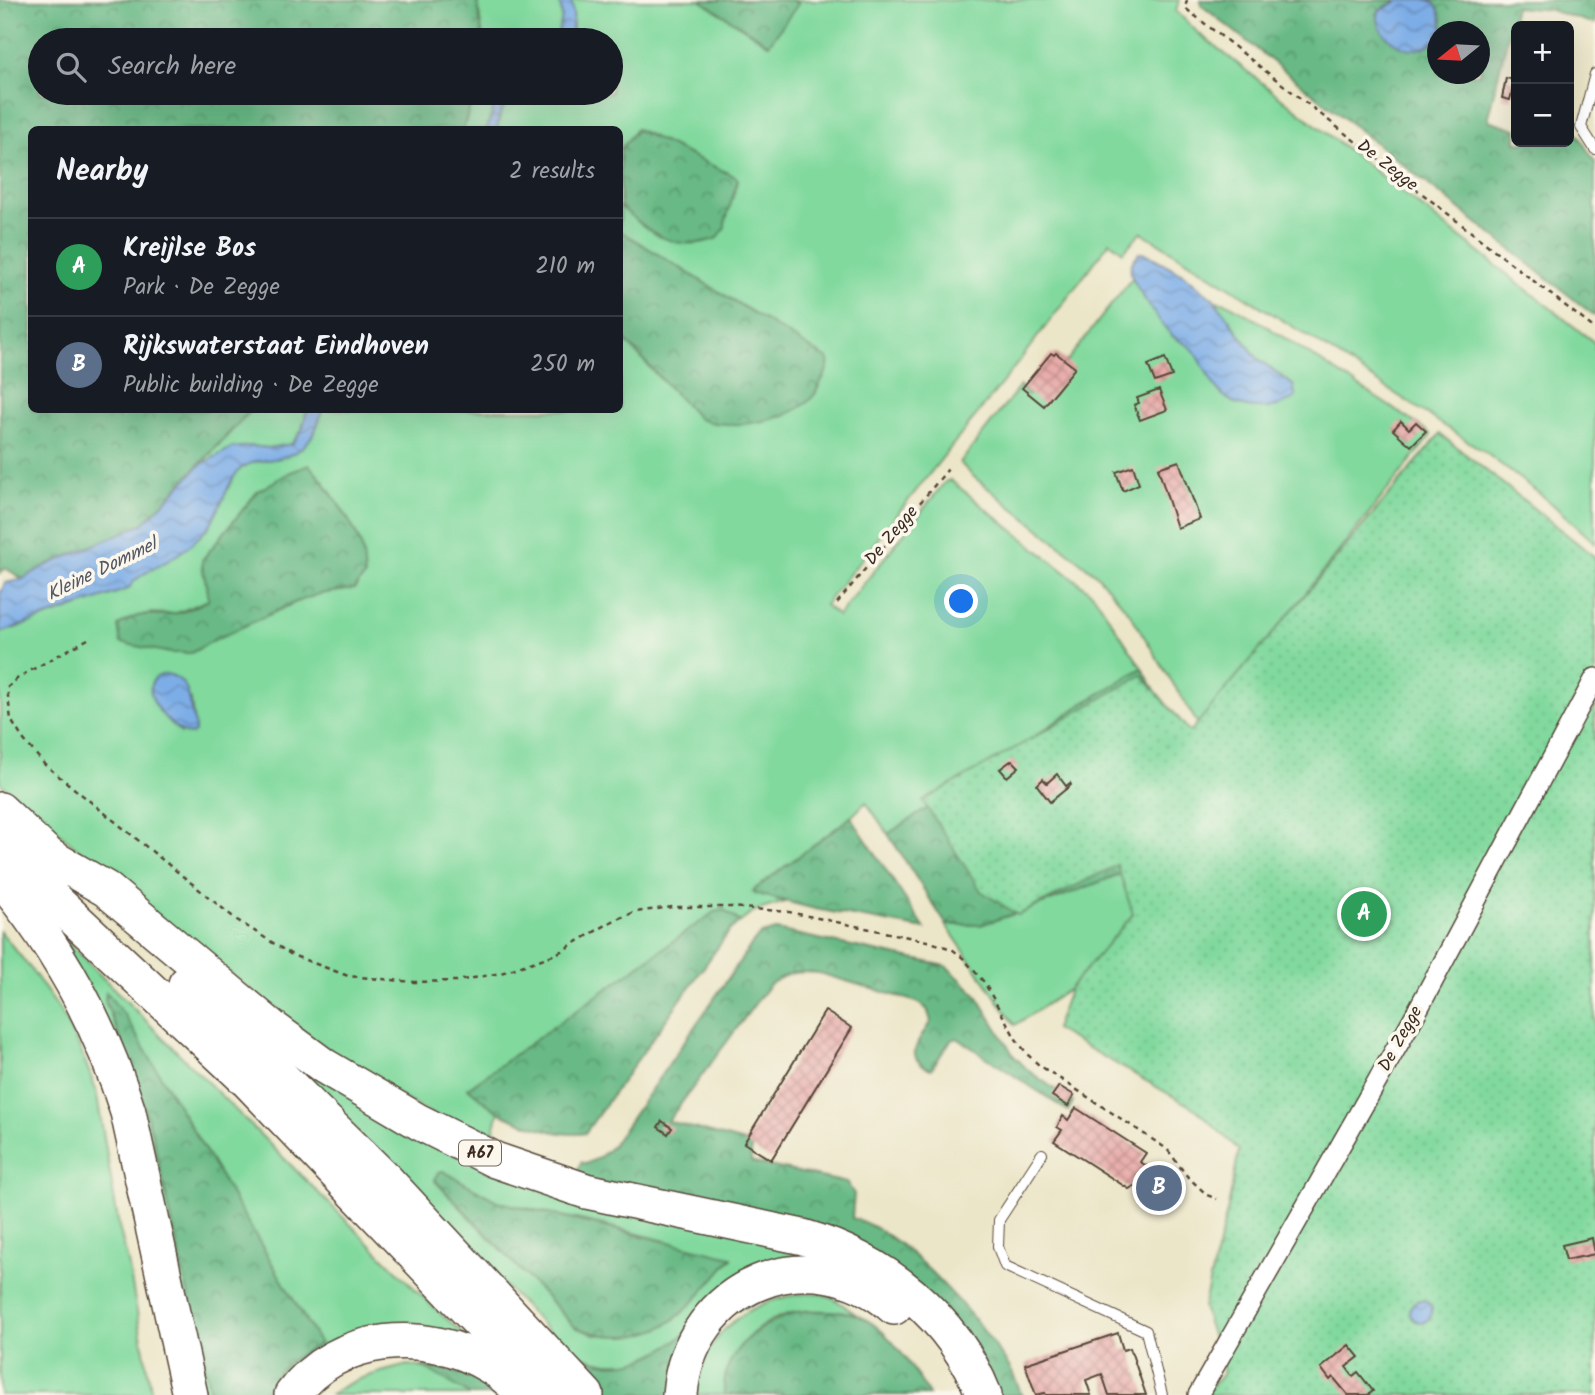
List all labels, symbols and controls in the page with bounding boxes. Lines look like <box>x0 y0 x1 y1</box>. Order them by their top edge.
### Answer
north arrow <box>1427 21 1490 84</box>
map controls <box>1511 21 1574 147</box>
button: + <box>1511 21 1574 84</box>
search box <box>28 28 623 105</box>
text: Search here <box>108 46 236 88</box>
icon: search <box>52 48 90 86</box>
button: − <box>1511 84 1574 147</box>
street label: De Zegge <box>1350 133 1424 199</box>
text: Nearby <box>56 148 148 196</box>
text: 2 results <box>509 154 595 190</box>
text: Kreijlse Bos <box>123 228 256 270</box>
text: A <box>72 249 86 285</box>
text: 210 m <box>535 249 595 285</box>
text: Park · De Zegge <box>123 270 280 306</box>
text: Rijkswaterstaat Eindhoven <box>123 326 429 368</box>
text: B <box>72 347 86 383</box>
text: 250 m <box>530 347 595 383</box>
text: Public building · De Zegge <box>123 368 379 404</box>
street label: De Zegge <box>858 499 926 573</box>
water label: Kleine Dommel <box>42 529 165 610</box>
your location <box>944 584 978 618</box>
pin: A <box>1341 888 1387 940</box>
street label: De Zegge <box>1371 1001 1431 1077</box>
road number: A67 <box>459 1140 501 1166</box>
pin: B <box>1136 1162 1182 1214</box>

